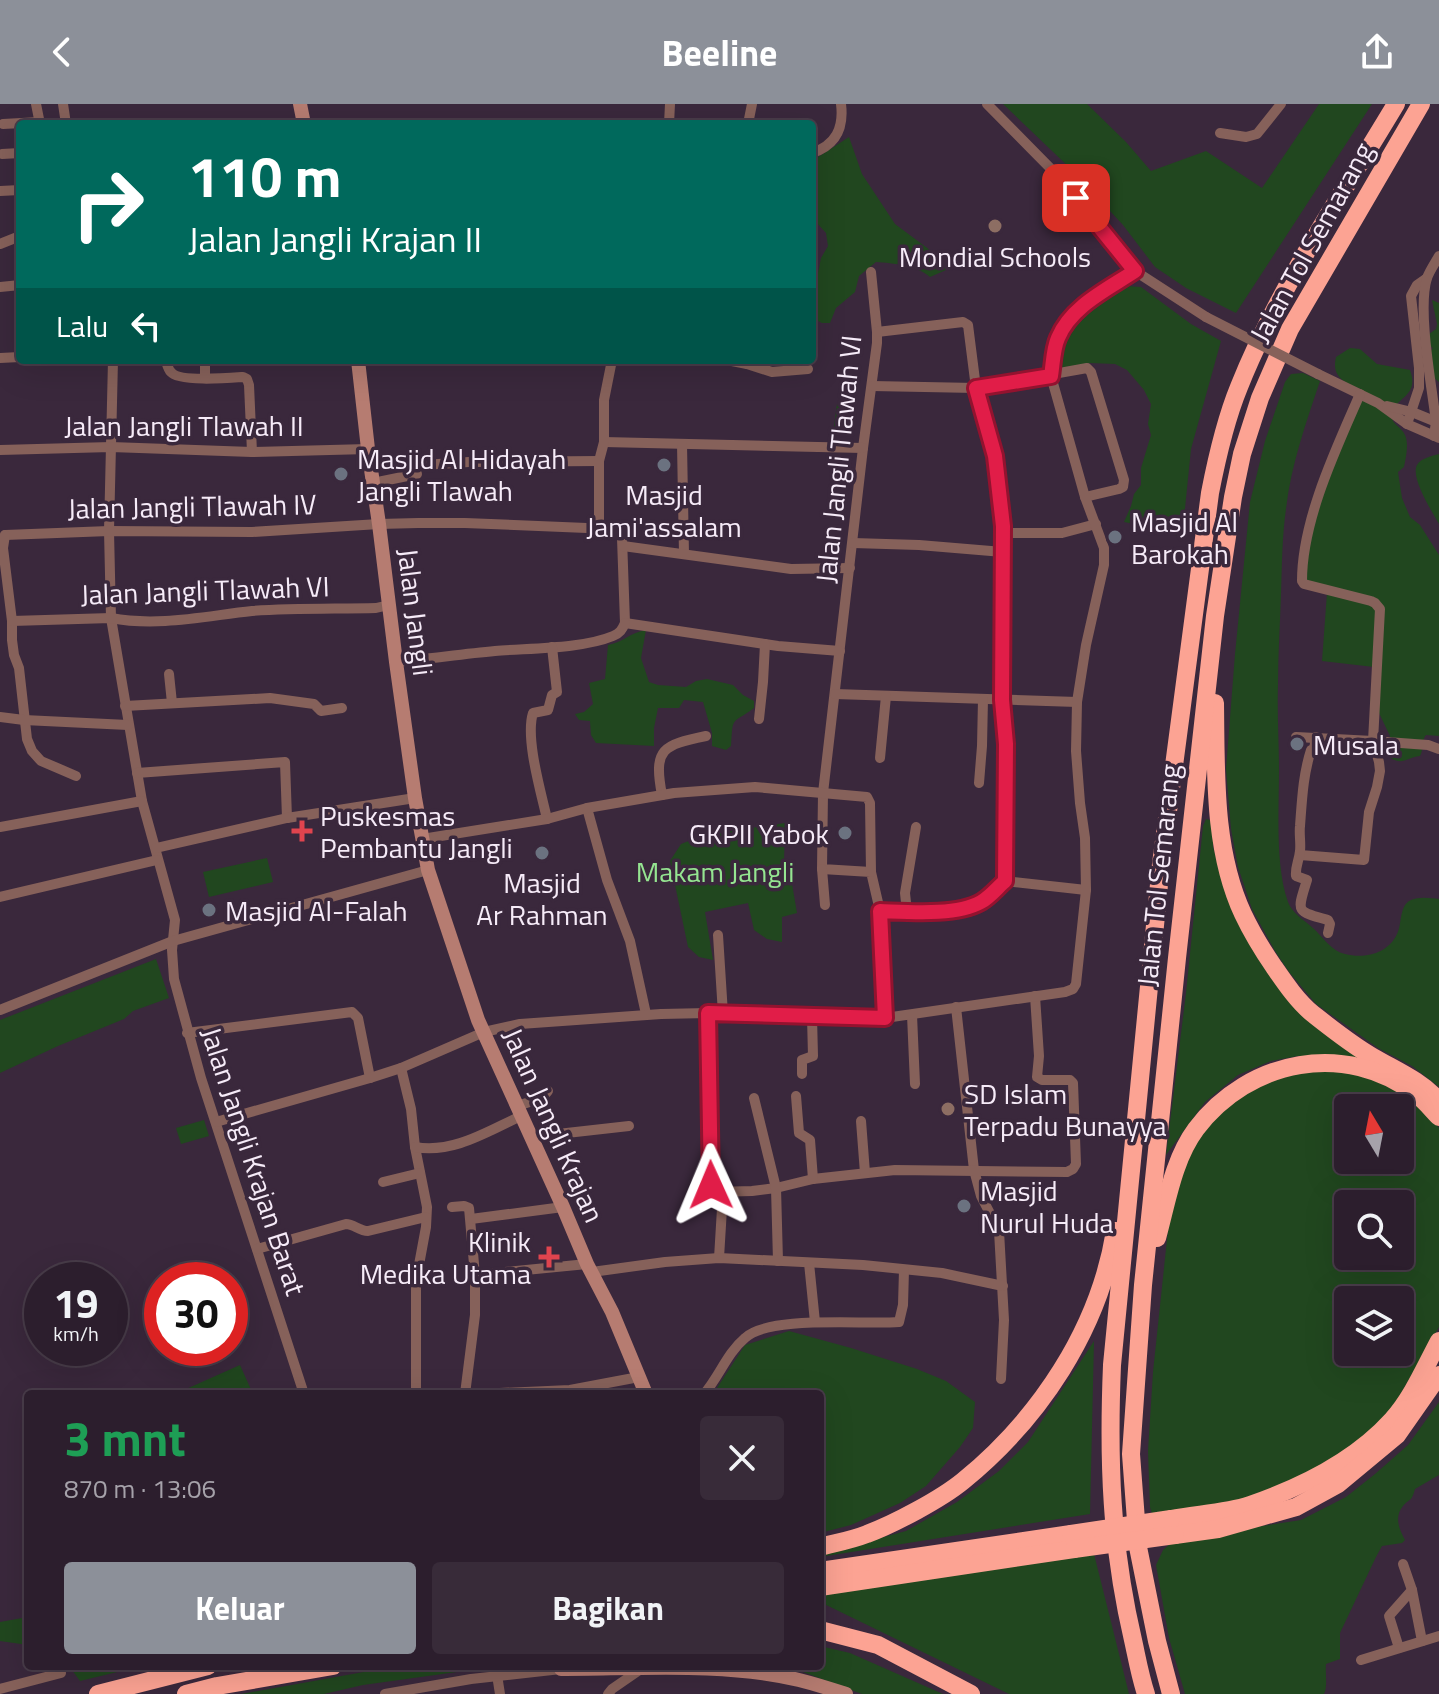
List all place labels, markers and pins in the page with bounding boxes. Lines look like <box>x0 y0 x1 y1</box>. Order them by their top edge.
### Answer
pin <box>1042 164 1110 232</box>
marker: Mondial Schools <box>986 217 1004 235</box>
place label: Mondial Schools <box>899 235 1091 278</box>
place label: Masjid Al Hidayah Jangli Tlawah <box>357 437 566 512</box>
marker: Masjid Jami'assalam <box>655 456 673 474</box>
marker: Masjid Al Hidayah Jangli Tlawah <box>332 465 350 483</box>
place label: Masjid Jami'assalam <box>586 473 742 548</box>
place label: Masjid Al Barokah <box>1131 500 1238 575</box>
marker: Masjid Al Barokah <box>1106 528 1124 546</box>
place label: Musala <box>1313 723 1399 766</box>
marker: Musala <box>1288 735 1306 753</box>
place label: Puskesmas Pembantu Jangli <box>320 794 513 869</box>
place label: GKPII Yabok <box>689 812 829 855</box>
marker: Puskesmas Pembantu Jangli <box>291 820 313 842</box>
marker: GKPII Yabok <box>836 824 854 842</box>
marker: Masjid Ar Rahman <box>533 844 551 862</box>
place label: Masjid Ar Rahman <box>476 861 608 936</box>
place label: Masjid Al-Falah <box>225 889 408 932</box>
marker: Masjid Al-Falah <box>200 901 218 919</box>
place label: SD Islam Terpadu Bunayya <box>964 1072 1167 1147</box>
marker: SD Islam Terpadu Bunayya <box>939 1100 957 1118</box>
place label: Masjid Nurul Huda <box>980 1169 1114 1244</box>
marker: Masjid Nurul Huda <box>955 1197 973 1215</box>
place label: Klinik Medika Utama <box>360 1220 531 1295</box>
marker: Klinik Medika Utama <box>538 1246 560 1268</box>

